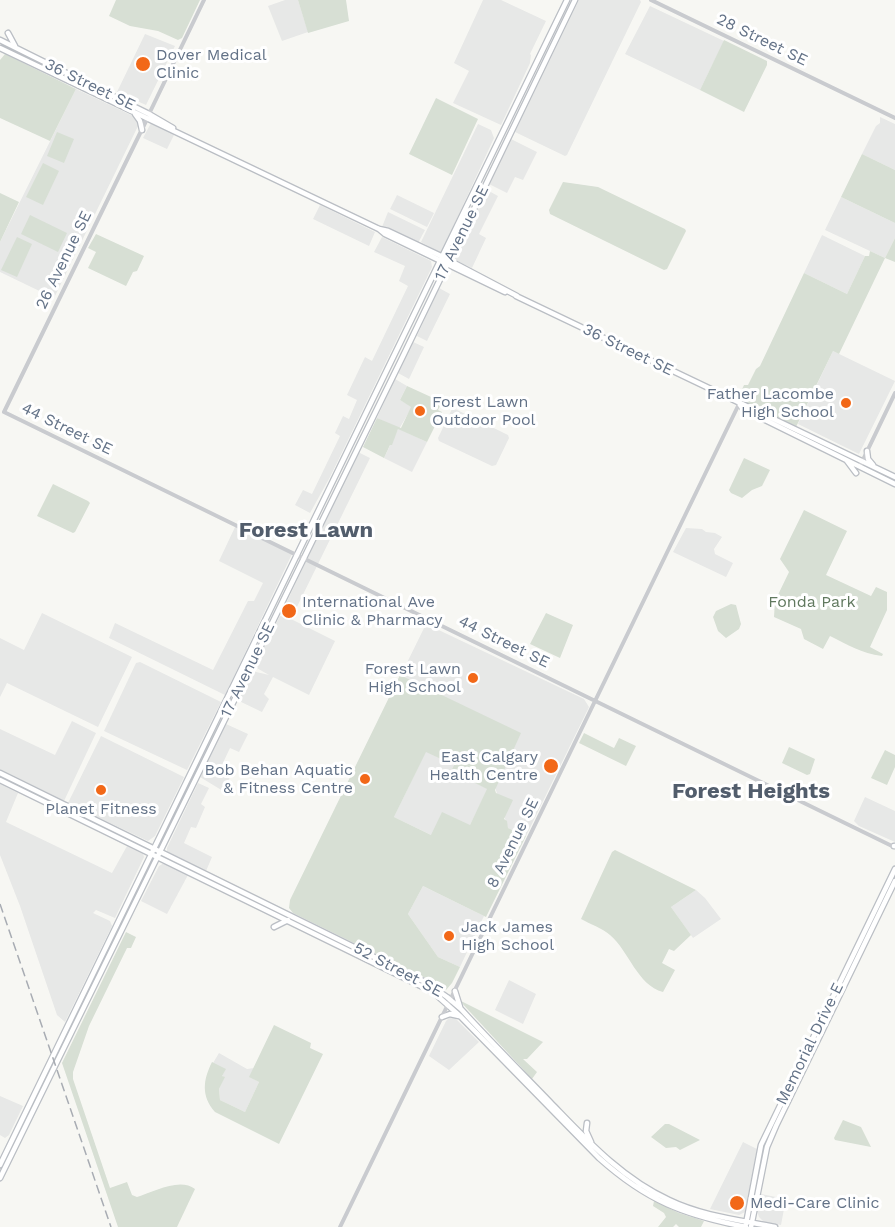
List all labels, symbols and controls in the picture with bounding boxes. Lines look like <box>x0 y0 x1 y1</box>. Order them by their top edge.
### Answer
street label: 28 Street SE <box>713 10 811 70</box>
place label: Dover Medical Clinic <box>156 45 267 83</box>
street label: 36 Street SE <box>41 55 139 115</box>
marker: Dover Medical Clinic <box>134 55 152 73</box>
street label: 17 Avenue SE <box>431 182 493 284</box>
street label: 26 Avenue SE <box>32 208 96 312</box>
street label: 36 Street SE <box>579 320 677 380</box>
place label: Father Lacombe High School <box>707 384 834 422</box>
place label: Forest Lawn Outdoor Pool <box>432 392 535 430</box>
marker: Father Lacombe High School <box>839 396 853 410</box>
street label: 44 Street SE <box>18 399 116 459</box>
marker: Forest Lawn Outdoor Pool <box>413 404 427 418</box>
district label: Forest Lawn <box>239 518 373 544</box>
place label: International Ave Clinic & Pharmacy <box>302 592 443 630</box>
park label: Fonda Park <box>768 592 856 612</box>
marker: International Ave Clinic & Pharmacy <box>280 602 298 620</box>
street label: 44 Street SE <box>455 612 553 672</box>
street label: 17 Avenue SE <box>217 619 279 721</box>
place label: Forest Lawn High School <box>365 659 461 697</box>
marker: Forest Lawn High School <box>466 671 480 685</box>
place label: East Calgary Health Centre <box>429 747 538 785</box>
marker: East Calgary Health Centre <box>542 757 560 775</box>
place label: Bob Behan Aquatic & Fitness Centre <box>204 760 353 798</box>
marker: Bob Behan Aquatic & Fitness Centre <box>358 772 372 786</box>
district label: Forest Heights <box>672 779 830 805</box>
marker: Planet Fitness <box>94 783 108 797</box>
street label: 8 Avenue SE <box>483 795 543 891</box>
place label: Planet Fitness <box>45 799 157 819</box>
place label: Jack James High School <box>461 917 554 955</box>
marker: Jack James High School <box>442 929 456 943</box>
street label: 52 Street SE <box>350 938 446 1002</box>
street label: Memorial Drive E <box>772 980 848 1108</box>
place label: Medi-Care Clinic <box>750 1193 879 1213</box>
marker: Medi-Care Clinic <box>728 1194 746 1212</box>

